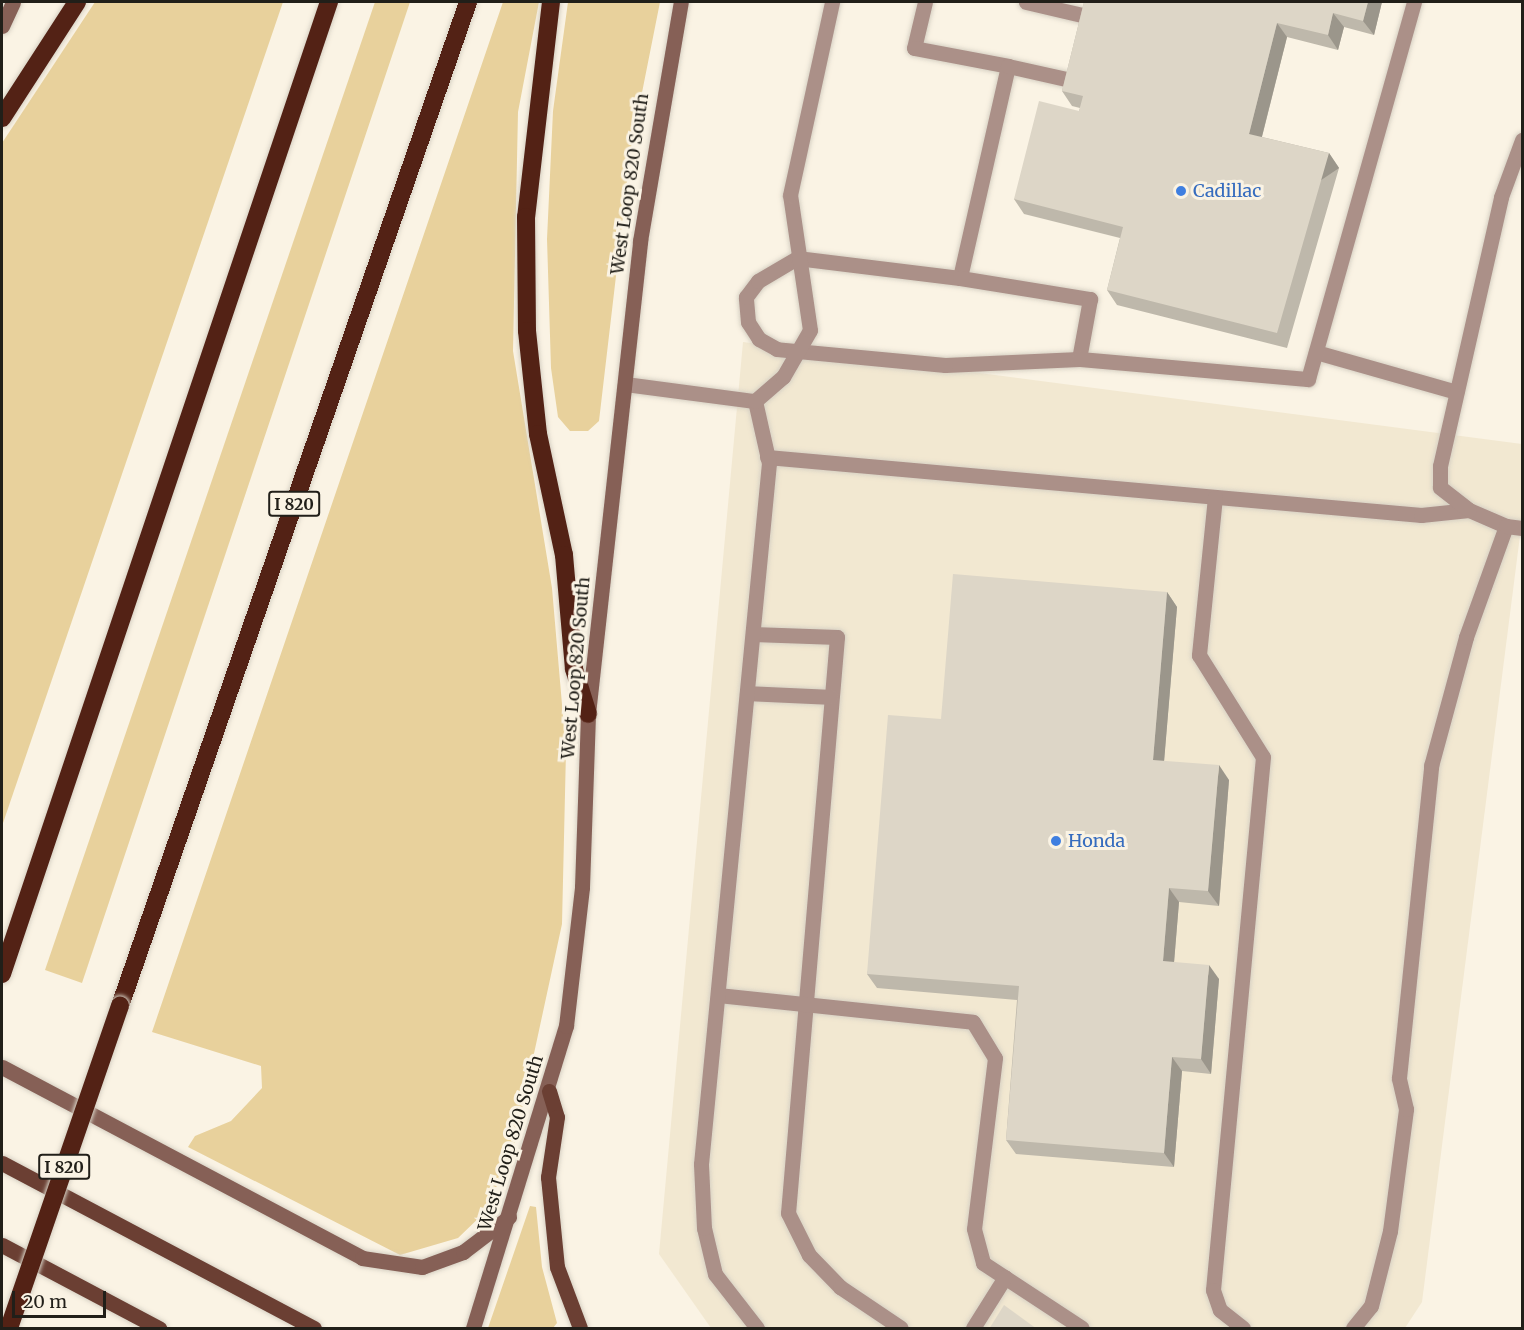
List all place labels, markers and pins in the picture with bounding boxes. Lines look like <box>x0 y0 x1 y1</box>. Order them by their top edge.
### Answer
place label: Cadillac <box>1193 180 1261 202</box>
marker: Cadillac <box>1174 184 1188 198</box>
place label: Honda <box>1068 830 1125 852</box>
marker: Honda <box>1049 834 1063 848</box>

